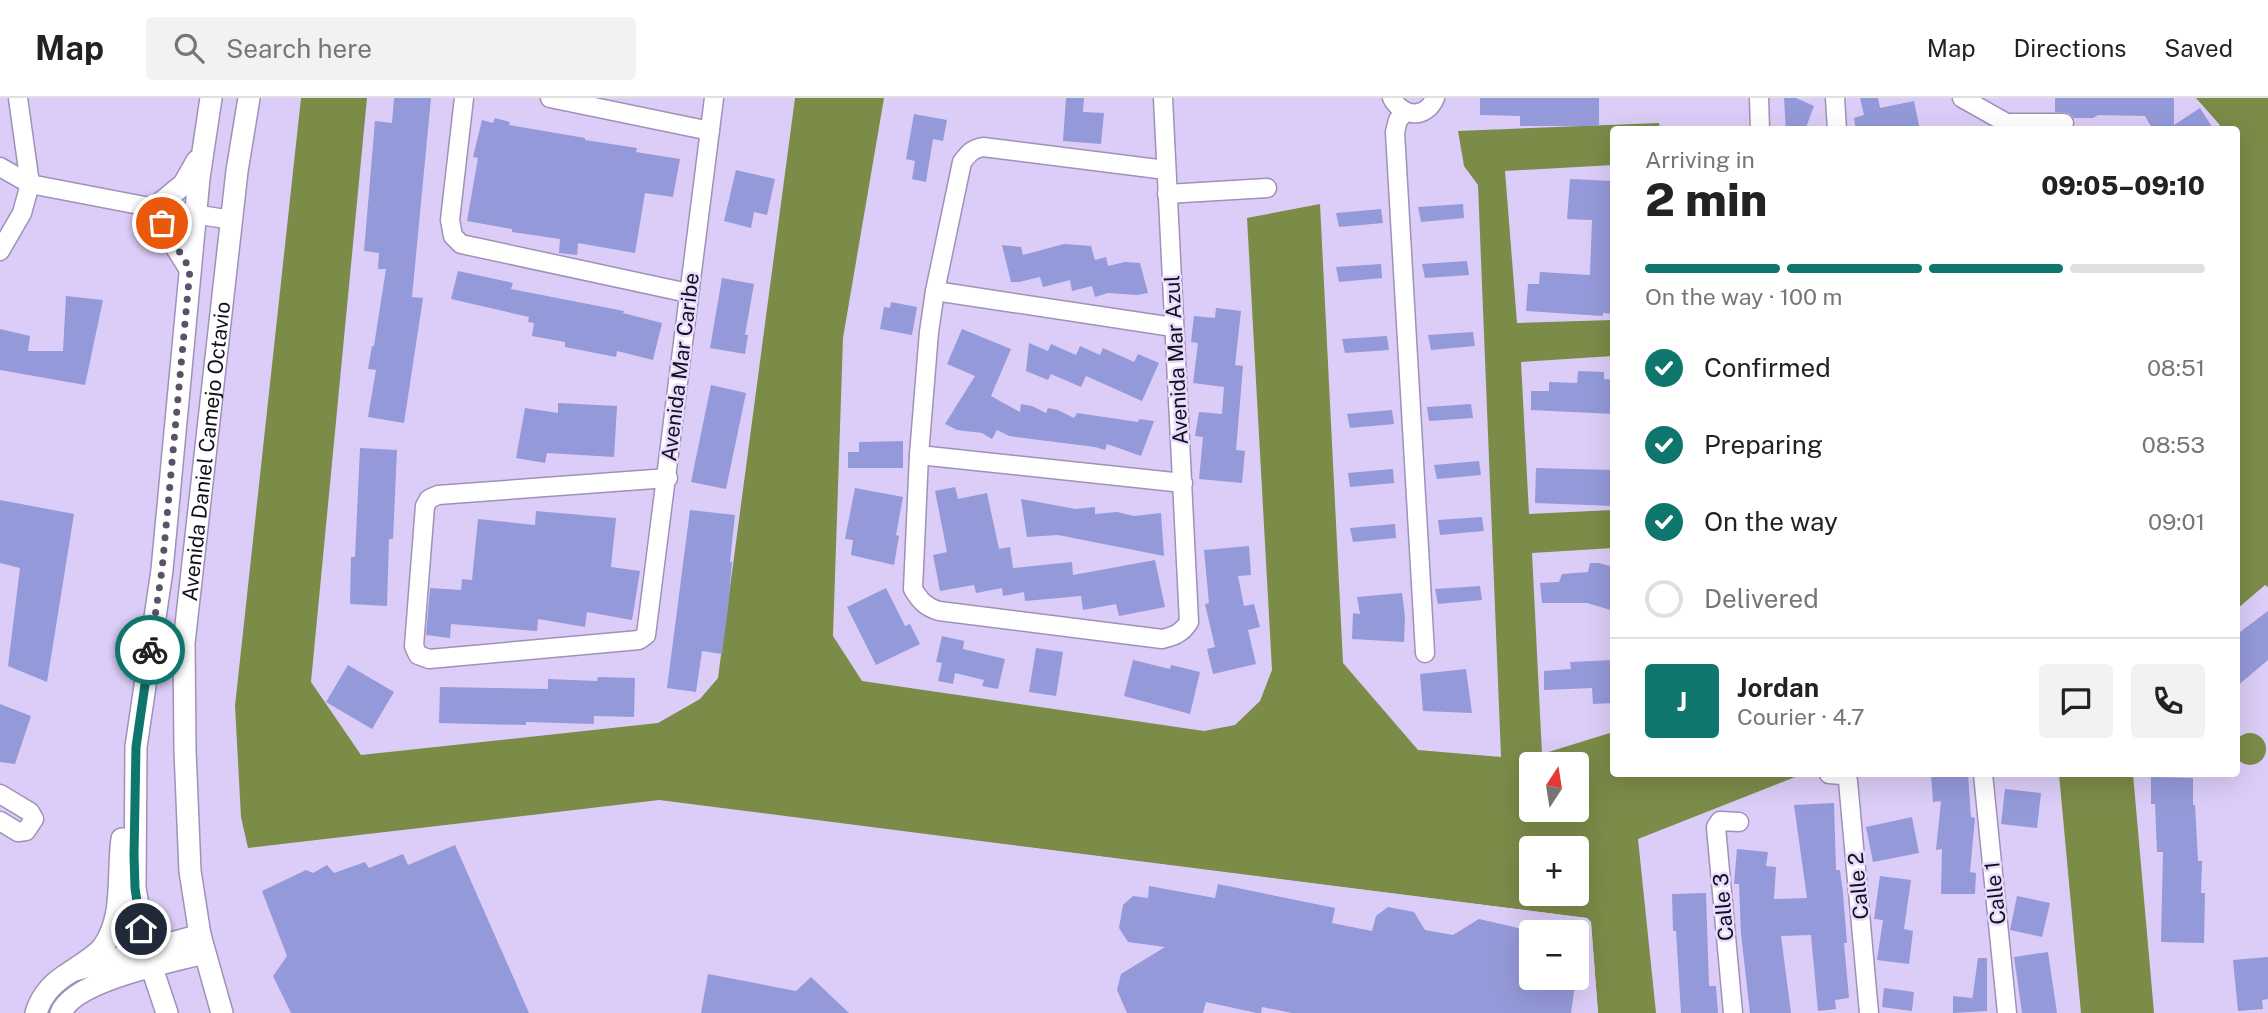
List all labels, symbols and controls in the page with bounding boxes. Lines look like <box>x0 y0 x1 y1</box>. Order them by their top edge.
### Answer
search box <box>146 17 636 80</box>
text: Map <box>35 29 104 67</box>
icon: search <box>170 29 208 67</box>
text: Search here <box>226 33 372 64</box>
text: Map <box>1927 34 1976 62</box>
text: Directions <box>2014 34 2126 62</box>
text: Saved <box>2164 34 2233 62</box>
text: Arriving in <box>1645 146 1755 173</box>
text: 09:05–09:10 <box>2041 170 2205 201</box>
text: 2 min <box>1645 172 1767 226</box>
pin <box>132 193 192 253</box>
icon: bag <box>143 204 181 242</box>
street label: Avenida Mar Caribe <box>656 271 704 463</box>
street label: Avenida Mar Azul <box>1159 275 1193 445</box>
text: On the way · 100 m <box>1645 283 1842 310</box>
street label: Avenida Daniel Camejo Octavio <box>176 300 235 602</box>
icon: check <box>1645 349 1683 387</box>
text: Confirmed <box>1704 352 1831 383</box>
text: 08:51 <box>2147 354 2205 381</box>
icon: check <box>1645 426 1683 464</box>
text: Preparing <box>1704 429 1823 460</box>
text: 08:53 <box>2142 431 2205 458</box>
icon: check <box>1645 503 1683 541</box>
text: On the way <box>1704 506 1838 537</box>
text: 09:01 <box>2148 508 2205 535</box>
text: Delivered <box>1704 583 1819 614</box>
courier <box>115 615 185 685</box>
icon: bike <box>131 631 169 669</box>
button: chat <box>2039 664 2113 738</box>
button: phone <box>2131 664 2205 738</box>
text: Jordan <box>1737 672 1819 703</box>
text: J <box>1677 686 1687 717</box>
text: Courier · 4.7 <box>1737 703 1865 730</box>
north arrow <box>1519 752 1589 822</box>
map controls <box>1519 752 1589 990</box>
button: + <box>1519 836 1589 906</box>
street label: Calle 2 <box>1843 851 1873 921</box>
street label: Calle 1 <box>1979 860 2011 926</box>
street label: Calle 3 <box>1708 872 1738 942</box>
pin <box>111 899 171 959</box>
icon: home <box>122 910 160 948</box>
button: − <box>1519 920 1589 990</box>

